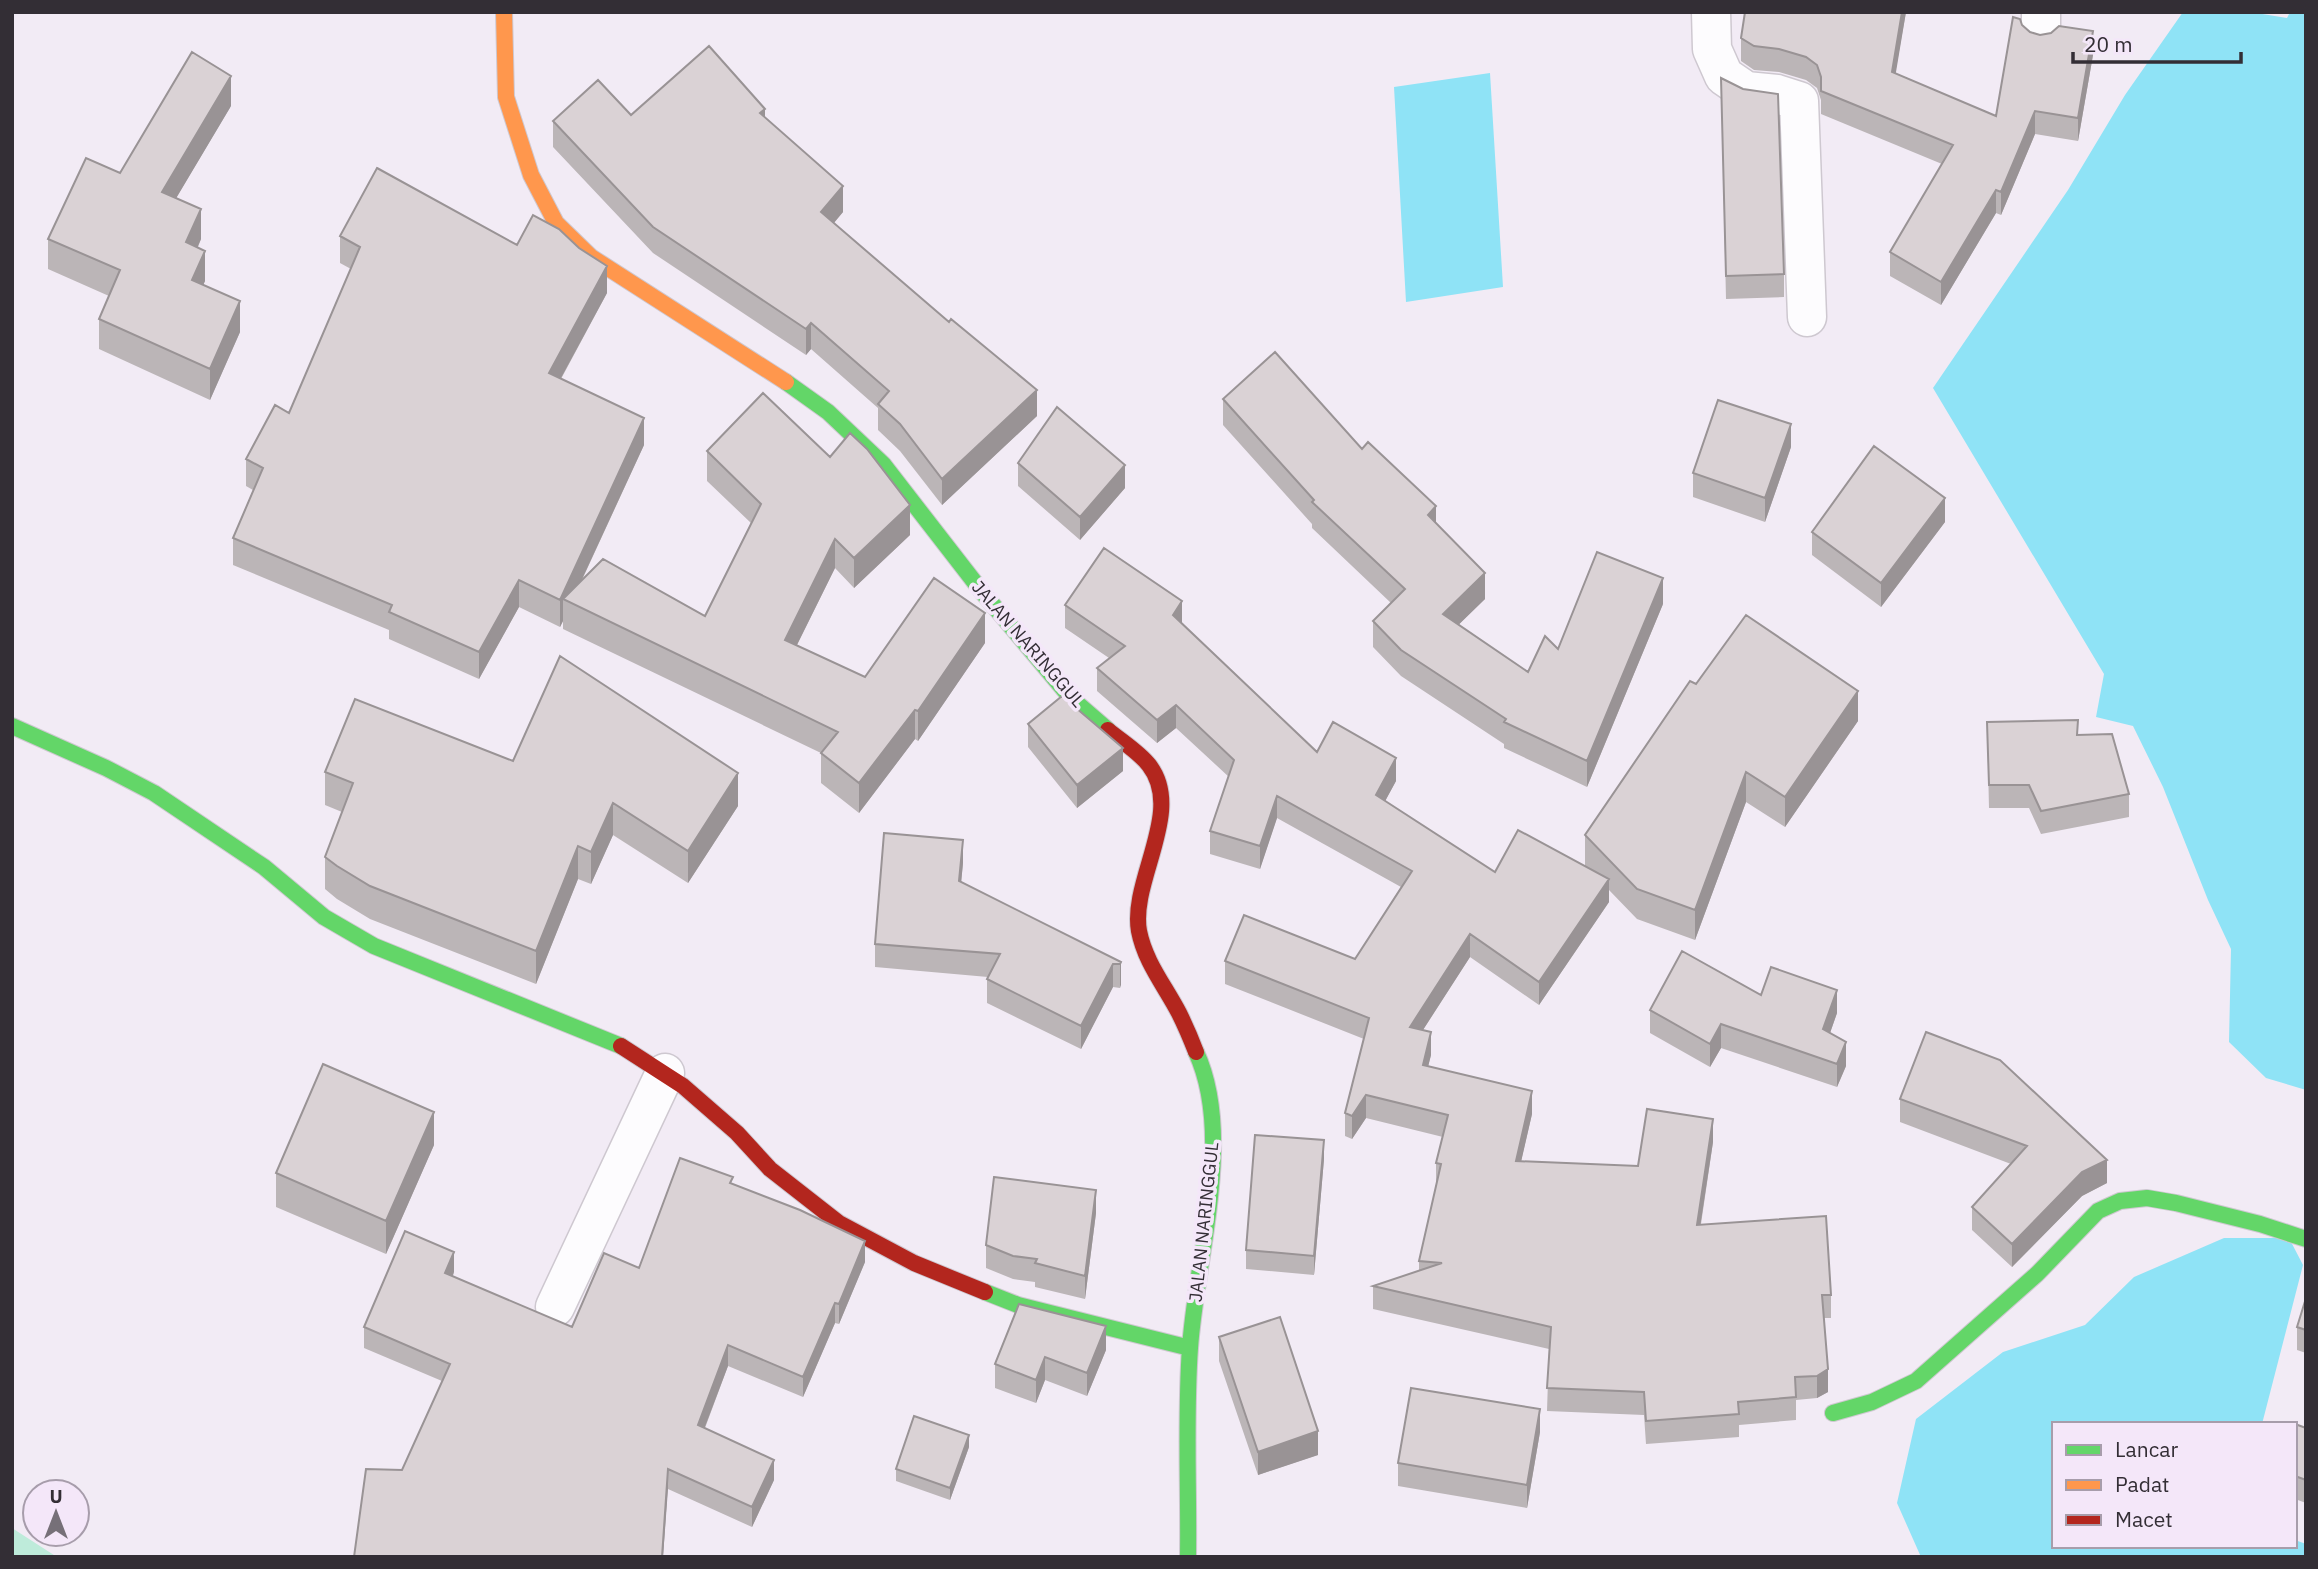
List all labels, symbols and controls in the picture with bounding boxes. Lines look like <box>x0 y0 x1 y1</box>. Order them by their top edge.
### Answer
scale bar <box>2073 21 2241 65</box>
text: 20 m <box>2084 30 2133 58</box>
street label: JALAN NARINGGUL <box>967 576 1090 712</box>
street label: JALAN NARINGGUL <box>1184 1141 1223 1303</box>
legend <box>2052 1422 2297 1548</box>
text: Lancar <box>2115 1435 2178 1463</box>
text: Padat <box>2115 1470 2170 1498</box>
north arrow <box>21 1478 91 1548</box>
text: U <box>49 1484 63 1508</box>
text: Macet <box>2115 1505 2173 1533</box>

